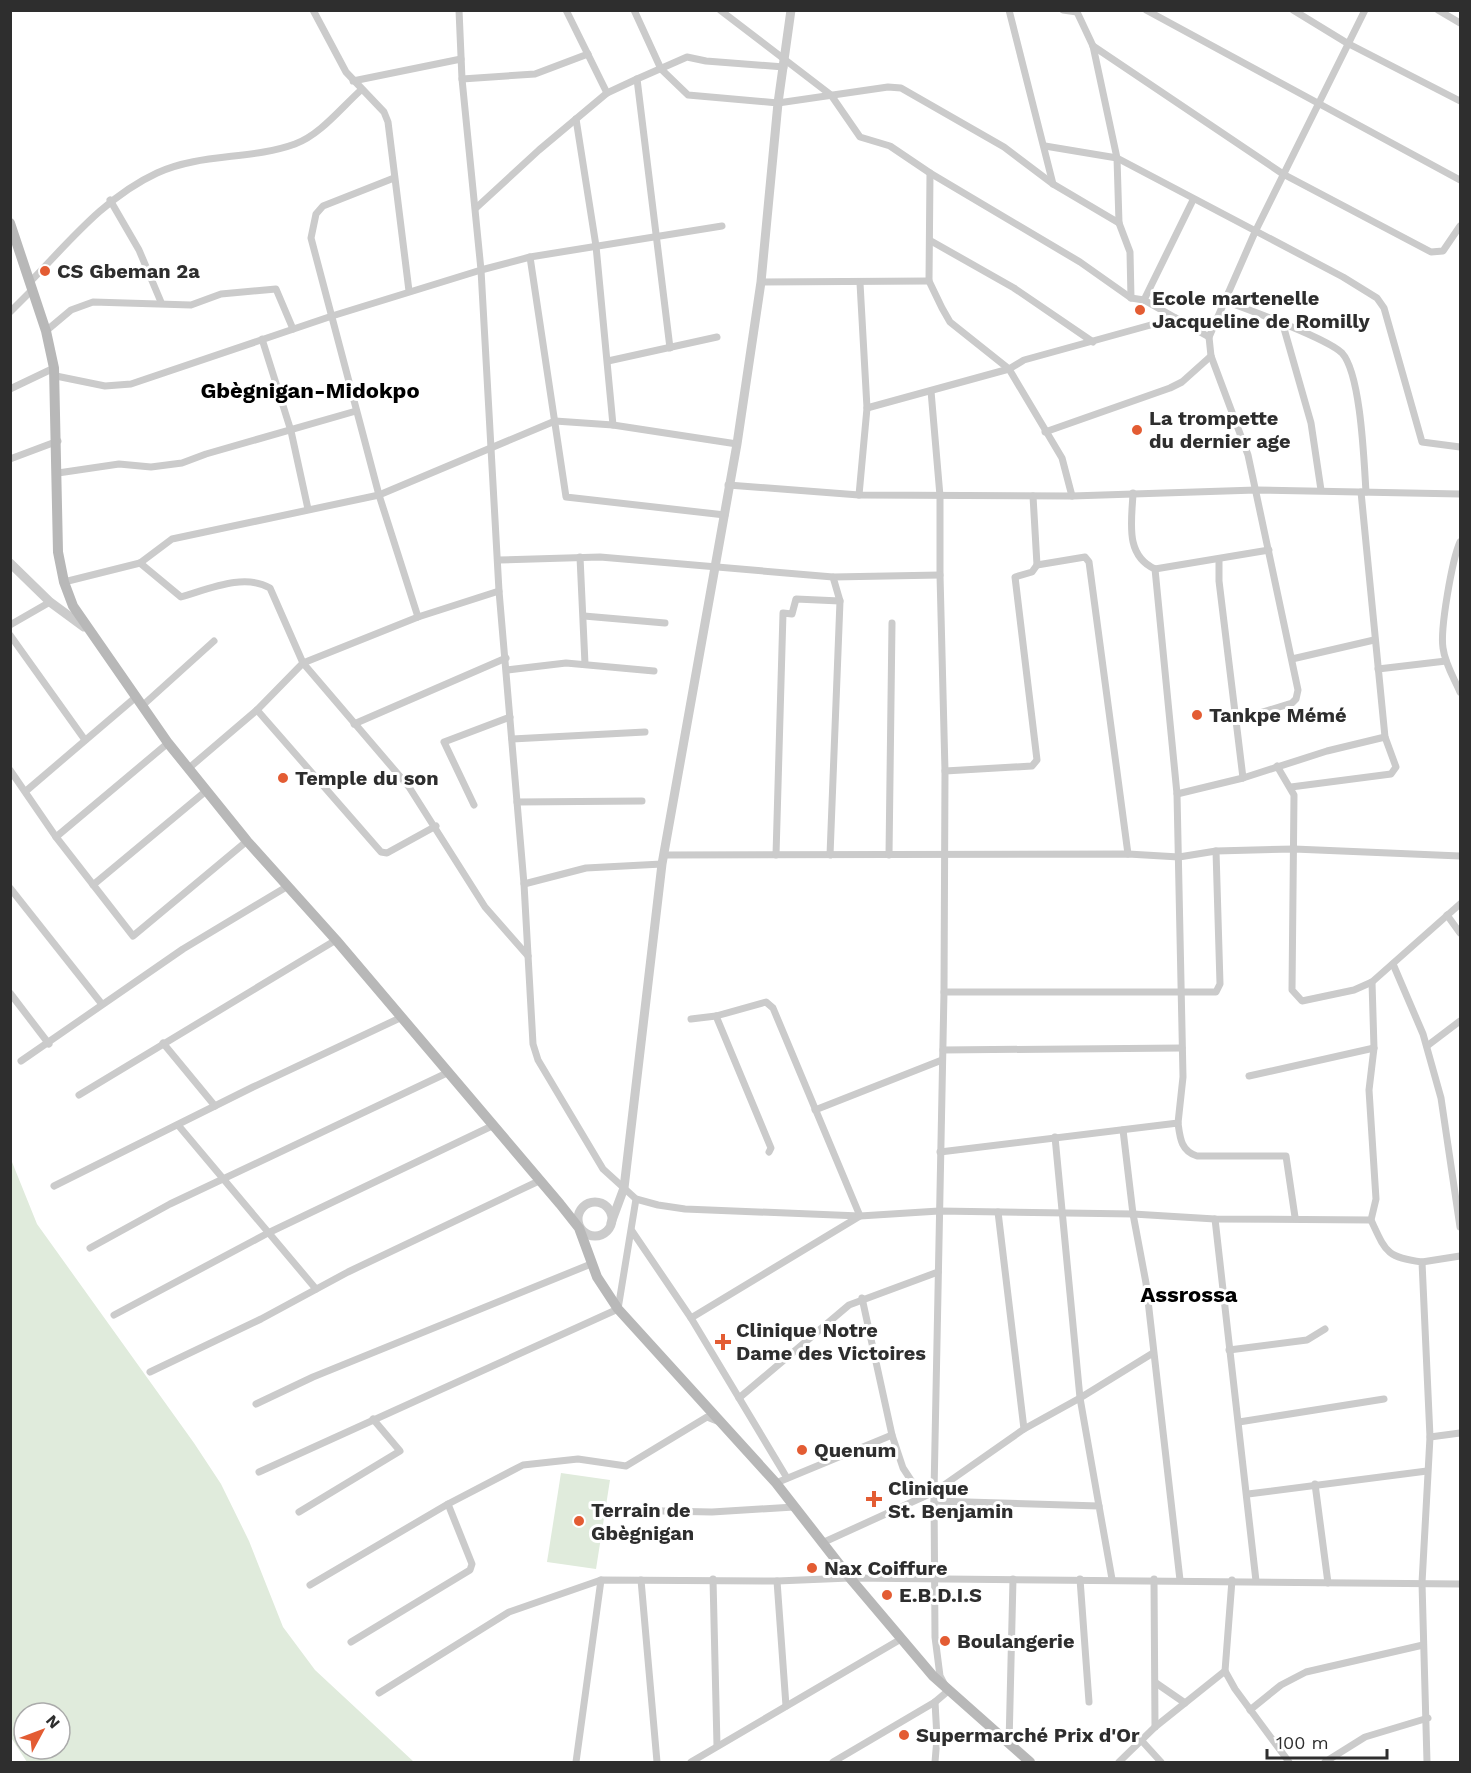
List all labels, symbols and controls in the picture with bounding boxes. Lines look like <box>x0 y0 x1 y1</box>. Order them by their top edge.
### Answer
place label: CS Gbeman 2a <box>57 259 200 283</box>
marker: CS Gbeman 2a <box>38 264 52 278</box>
place label: Ecole martenelle Jacqueline de Romilly <box>1152 286 1370 333</box>
marker: Ecole martenelle Jacqueline de Romilly <box>1133 303 1147 317</box>
district label: Gbègnigan-Midokpo <box>200 378 420 403</box>
place label: La trompette du dernier age <box>1149 406 1291 453</box>
marker: La trompette du dernier age <box>1130 423 1144 437</box>
place label: Tankpe Mémé <box>1209 703 1347 727</box>
marker: Tankpe Mémé <box>1190 708 1204 722</box>
place label: Temple du son <box>295 766 439 790</box>
marker: Temple du son <box>276 771 290 785</box>
district label: Assrossa <box>1141 1282 1238 1307</box>
place label: Clinique Notre Dame des Victoires <box>736 1318 926 1365</box>
marker: Clinique Notre Dame des Victoires <box>714 1333 732 1351</box>
place label: Quenum <box>814 1438 896 1462</box>
marker: Quenum <box>795 1443 809 1457</box>
place label: Clinique St. Benjamin <box>888 1476 1013 1523</box>
marker: Clinique St. Benjamin <box>865 1490 883 1508</box>
place label: Terrain de Gbègnigan <box>591 1498 694 1545</box>
marker: Terrain de Gbègnigan <box>572 1514 586 1528</box>
place label: Nax Coiffure <box>824 1556 948 1580</box>
marker: Nax Coiffure <box>805 1561 819 1575</box>
place label: E.B.D.I.S <box>899 1583 982 1607</box>
marker: E.B.D.I.S <box>880 1588 894 1602</box>
place label: Boulangerie <box>957 1629 1075 1653</box>
marker: Boulangerie <box>938 1634 952 1648</box>
north arrow <box>12 1701 72 1761</box>
text: N <box>42 1711 64 1732</box>
scale bar <box>1267 1722 1387 1760</box>
place label: Supermarché Prix d'Or <box>916 1723 1140 1747</box>
marker: Supermarché Prix d'Or <box>897 1728 911 1742</box>
text: 100 m <box>1276 1732 1329 1753</box>

